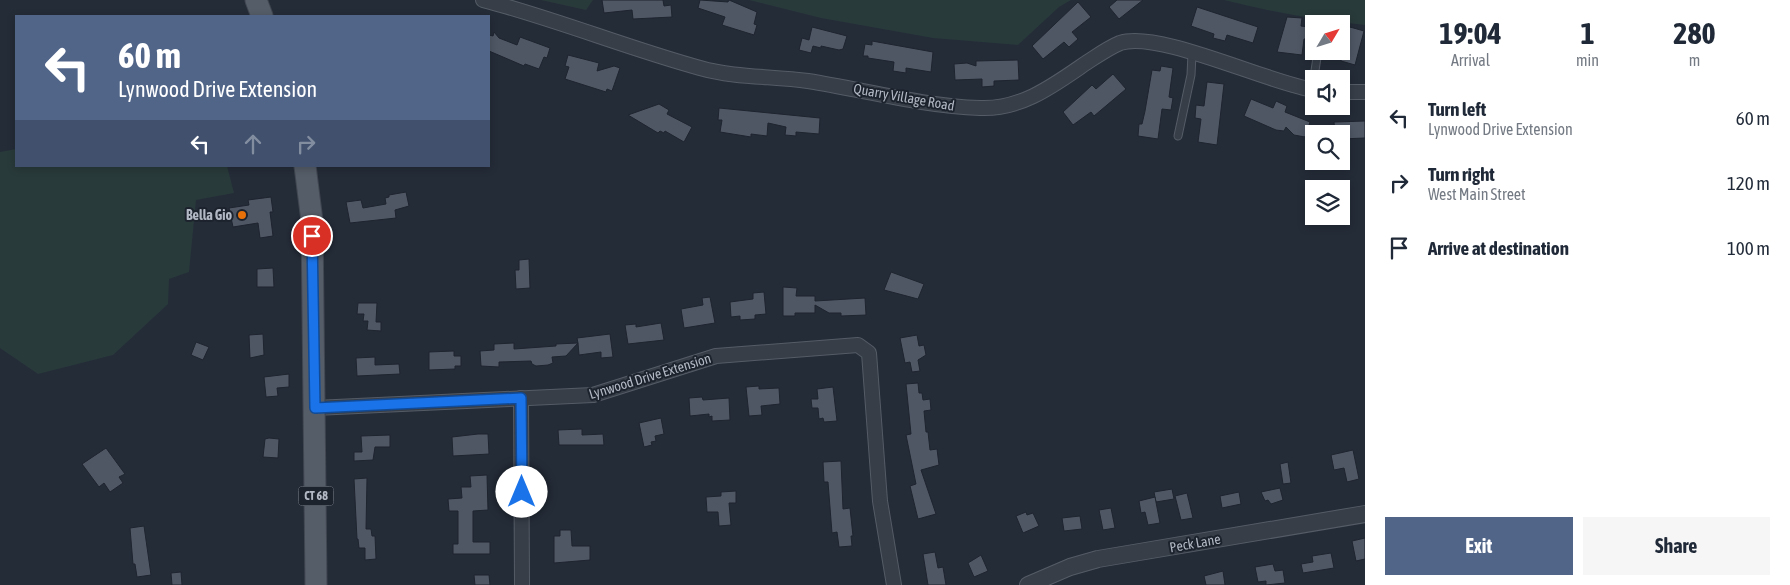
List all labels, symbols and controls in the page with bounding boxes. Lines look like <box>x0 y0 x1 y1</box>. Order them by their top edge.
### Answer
north arrow <box>1305 15 1350 60</box>
map controls <box>1305 15 1350 225</box>
text: 19:04 <box>1439 16 1502 50</box>
text: 1 <box>1580 16 1595 50</box>
text: 280 <box>1673 16 1716 50</box>
icon: left <box>35 35 100 100</box>
text: 60 m <box>118 35 181 75</box>
text: Arrival <box>1451 51 1490 69</box>
text: min <box>1576 51 1599 69</box>
text: m <box>1689 51 1700 69</box>
button: sound <box>1305 70 1350 115</box>
text: Lynwood Drive Extension <box>118 76 317 102</box>
street label: Quarry Village Road <box>852 80 956 114</box>
text: Turn left <box>1428 98 1486 120</box>
icon: left <box>1385 104 1413 132</box>
text: 60 m <box>1736 107 1770 129</box>
text: Lynwood Drive Extension <box>1428 120 1573 138</box>
button: search <box>1305 125 1350 170</box>
icon: left <box>186 130 214 158</box>
icon: ahead <box>239 130 267 158</box>
icon: right <box>292 130 320 158</box>
text: Turn right <box>1428 163 1495 185</box>
icon: right <box>1385 169 1413 197</box>
text: 120 m <box>1727 172 1770 194</box>
button: layers <box>1305 180 1350 225</box>
text: West Main Street <box>1428 185 1526 203</box>
place label: Bella Gio <box>186 207 232 223</box>
marker: Bella Gio <box>236 209 248 221</box>
pin <box>291 215 333 257</box>
icon: arrive <box>298 222 326 250</box>
icon: arrive <box>1385 234 1413 262</box>
text: Arrive at destination <box>1428 237 1569 259</box>
text: 100 m <box>1727 237 1770 259</box>
street label: Lynwood Drive Extension <box>587 350 713 402</box>
position arrow <box>495 465 547 517</box>
road number: CT 68 <box>298 486 334 506</box>
button: Exit <box>1385 517 1573 575</box>
button: Share <box>1583 517 1770 575</box>
street label: Peck Lane <box>1168 531 1222 555</box>

